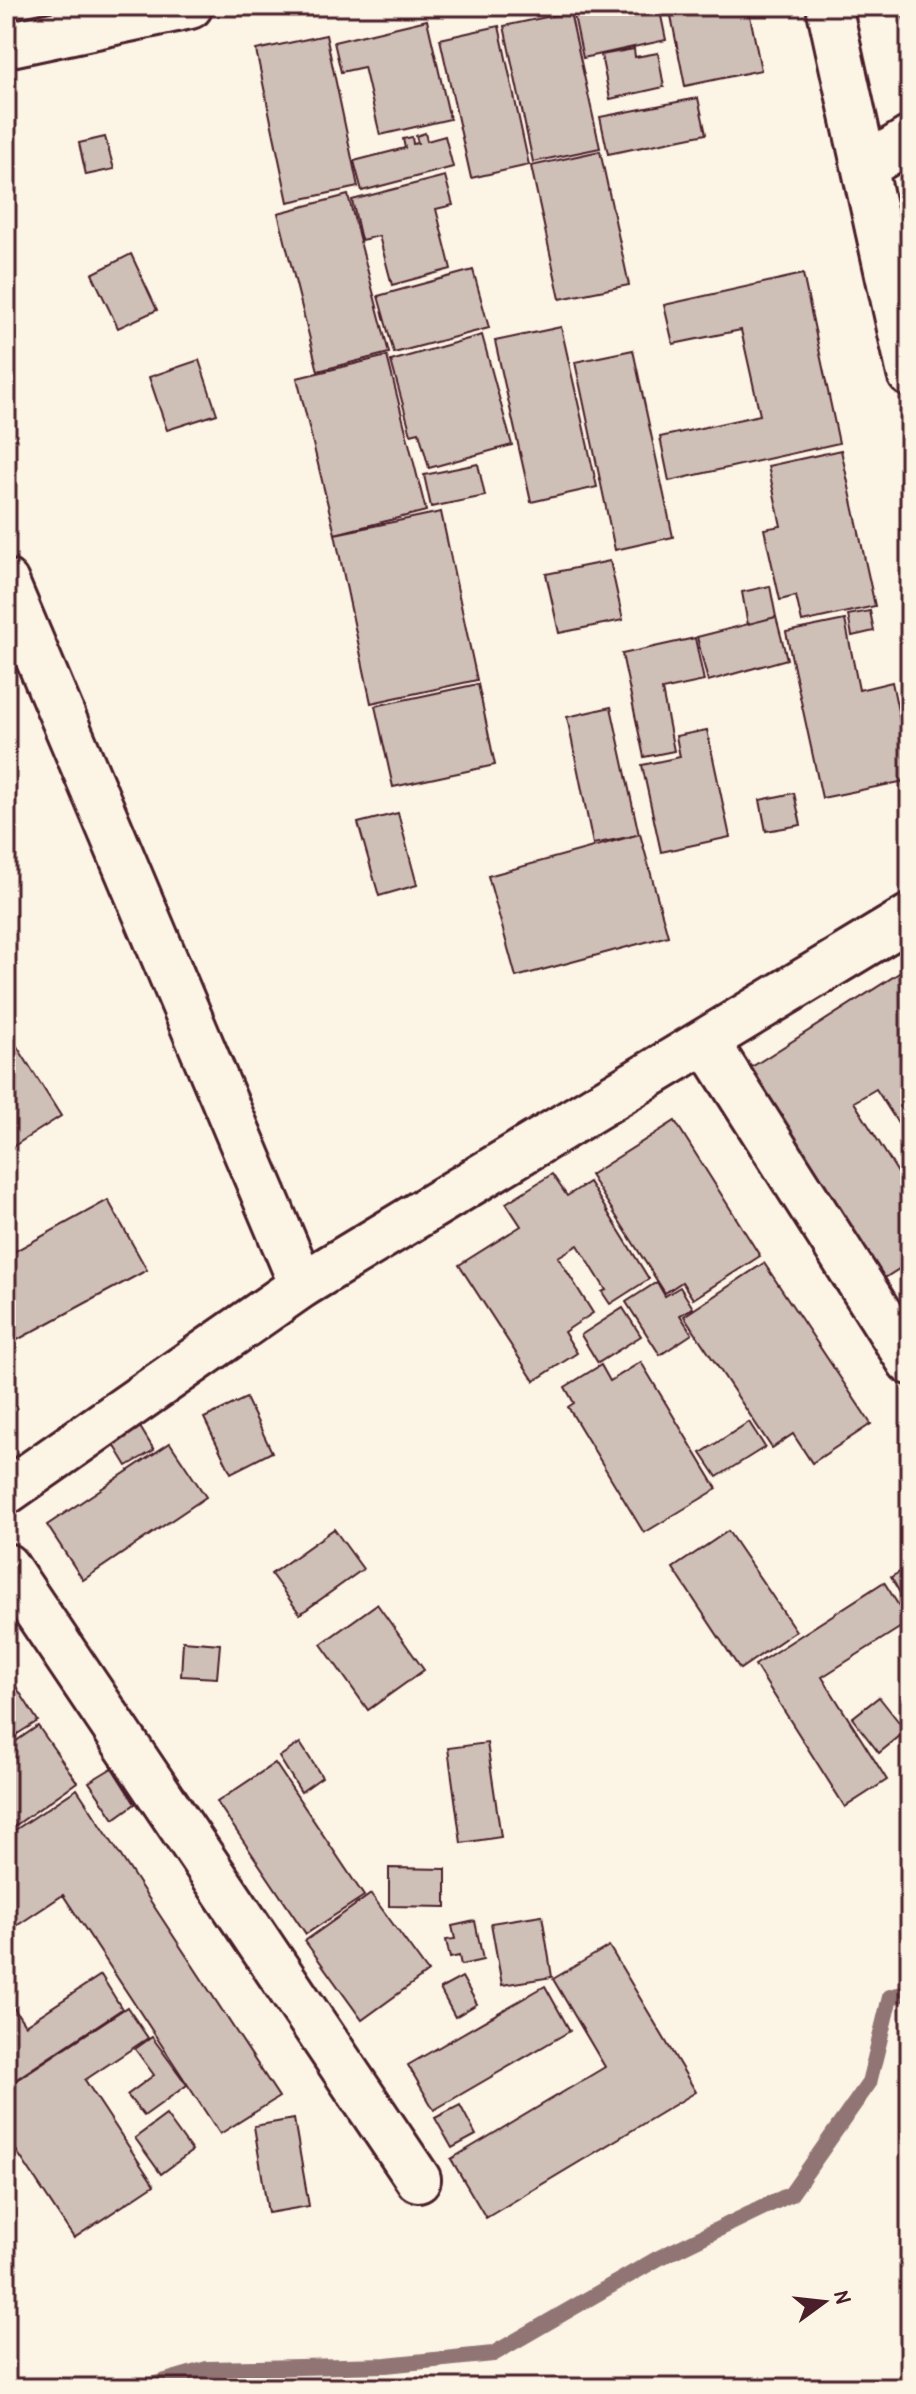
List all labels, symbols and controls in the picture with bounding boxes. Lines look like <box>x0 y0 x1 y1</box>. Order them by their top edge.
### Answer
north arrow <box>784 2262 864 2342</box>
text: N <box>827 2287 859 2307</box>

